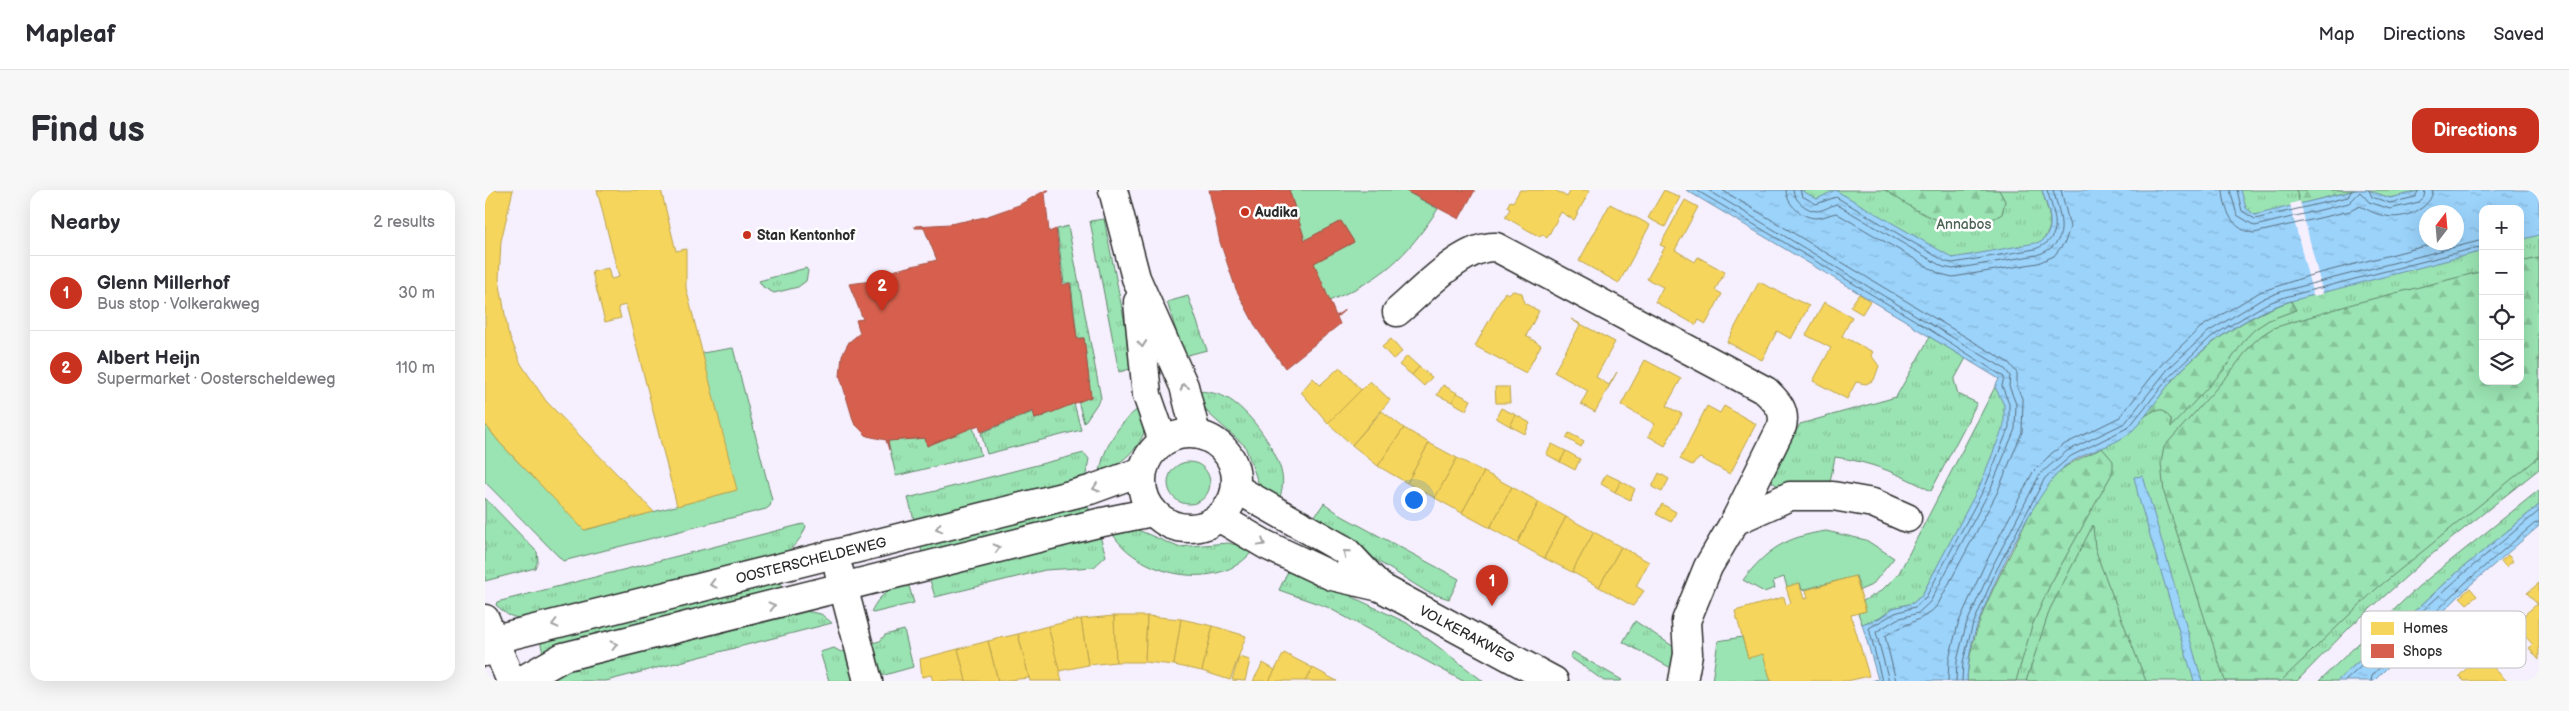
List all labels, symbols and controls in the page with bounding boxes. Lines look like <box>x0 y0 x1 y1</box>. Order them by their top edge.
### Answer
text: Mapleaf <box>25 20 116 49</box>
text: Map <box>2319 24 2355 45</box>
text: Directions <box>2383 24 2465 45</box>
text: Saved <box>2493 24 2544 45</box>
button: Directions <box>2412 108 2539 153</box>
text: Find us <box>30 109 145 152</box>
place label: Audika <box>1254 204 1298 221</box>
north arrow <box>2419 205 2464 250</box>
map controls <box>2479 205 2524 385</box>
button: + <box>2479 205 2524 250</box>
marker: Audika <box>1239 206 1251 218</box>
text: Nearby <box>50 210 120 235</box>
text: 2 results <box>373 213 435 232</box>
park label: Annabos <box>1936 216 1992 233</box>
place label: Stan Kentonhof <box>757 227 856 244</box>
marker: Stan Kentonhof <box>741 229 753 241</box>
button: − <box>2479 250 2524 295</box>
pin: 2 <box>866 270 898 311</box>
text: Glenn Millerhof <box>97 272 230 295</box>
text: 1 <box>63 284 69 303</box>
text: 30 m <box>398 284 435 303</box>
text: Bus stop · Volkerakweg <box>97 295 260 314</box>
button: locate <box>2479 295 2524 340</box>
one-way arrow <box>1137 340 1148 348</box>
button: layers <box>2479 340 2524 385</box>
text: Albert Heijn <box>97 347 200 370</box>
text: 2 <box>61 359 71 378</box>
text: 110 m <box>396 359 435 378</box>
text: Supermarket · Oosterscheldeweg <box>97 370 336 389</box>
one-way arrow <box>1179 384 1189 392</box>
one-way arrow <box>1092 482 1101 492</box>
your location <box>1401 487 1427 513</box>
one-way arrow <box>934 522 943 533</box>
street label: OOSTERSCHELDEWEG <box>734 533 889 587</box>
one-way arrow <box>1257 537 1266 547</box>
one-way arrow <box>993 544 1001 554</box>
one-way arrow <box>1342 549 1351 558</box>
pin: 1 <box>1476 565 1508 606</box>
one-way arrow <box>709 578 718 589</box>
one-way arrow <box>768 601 776 611</box>
street label: VOLKERAKWEG <box>1416 602 1518 667</box>
legend <box>2361 611 2526 668</box>
one-way arrow <box>552 618 560 628</box>
text: Homes <box>2403 620 2448 637</box>
one-way arrow <box>610 640 618 650</box>
text: Shops <box>2403 643 2442 660</box>

